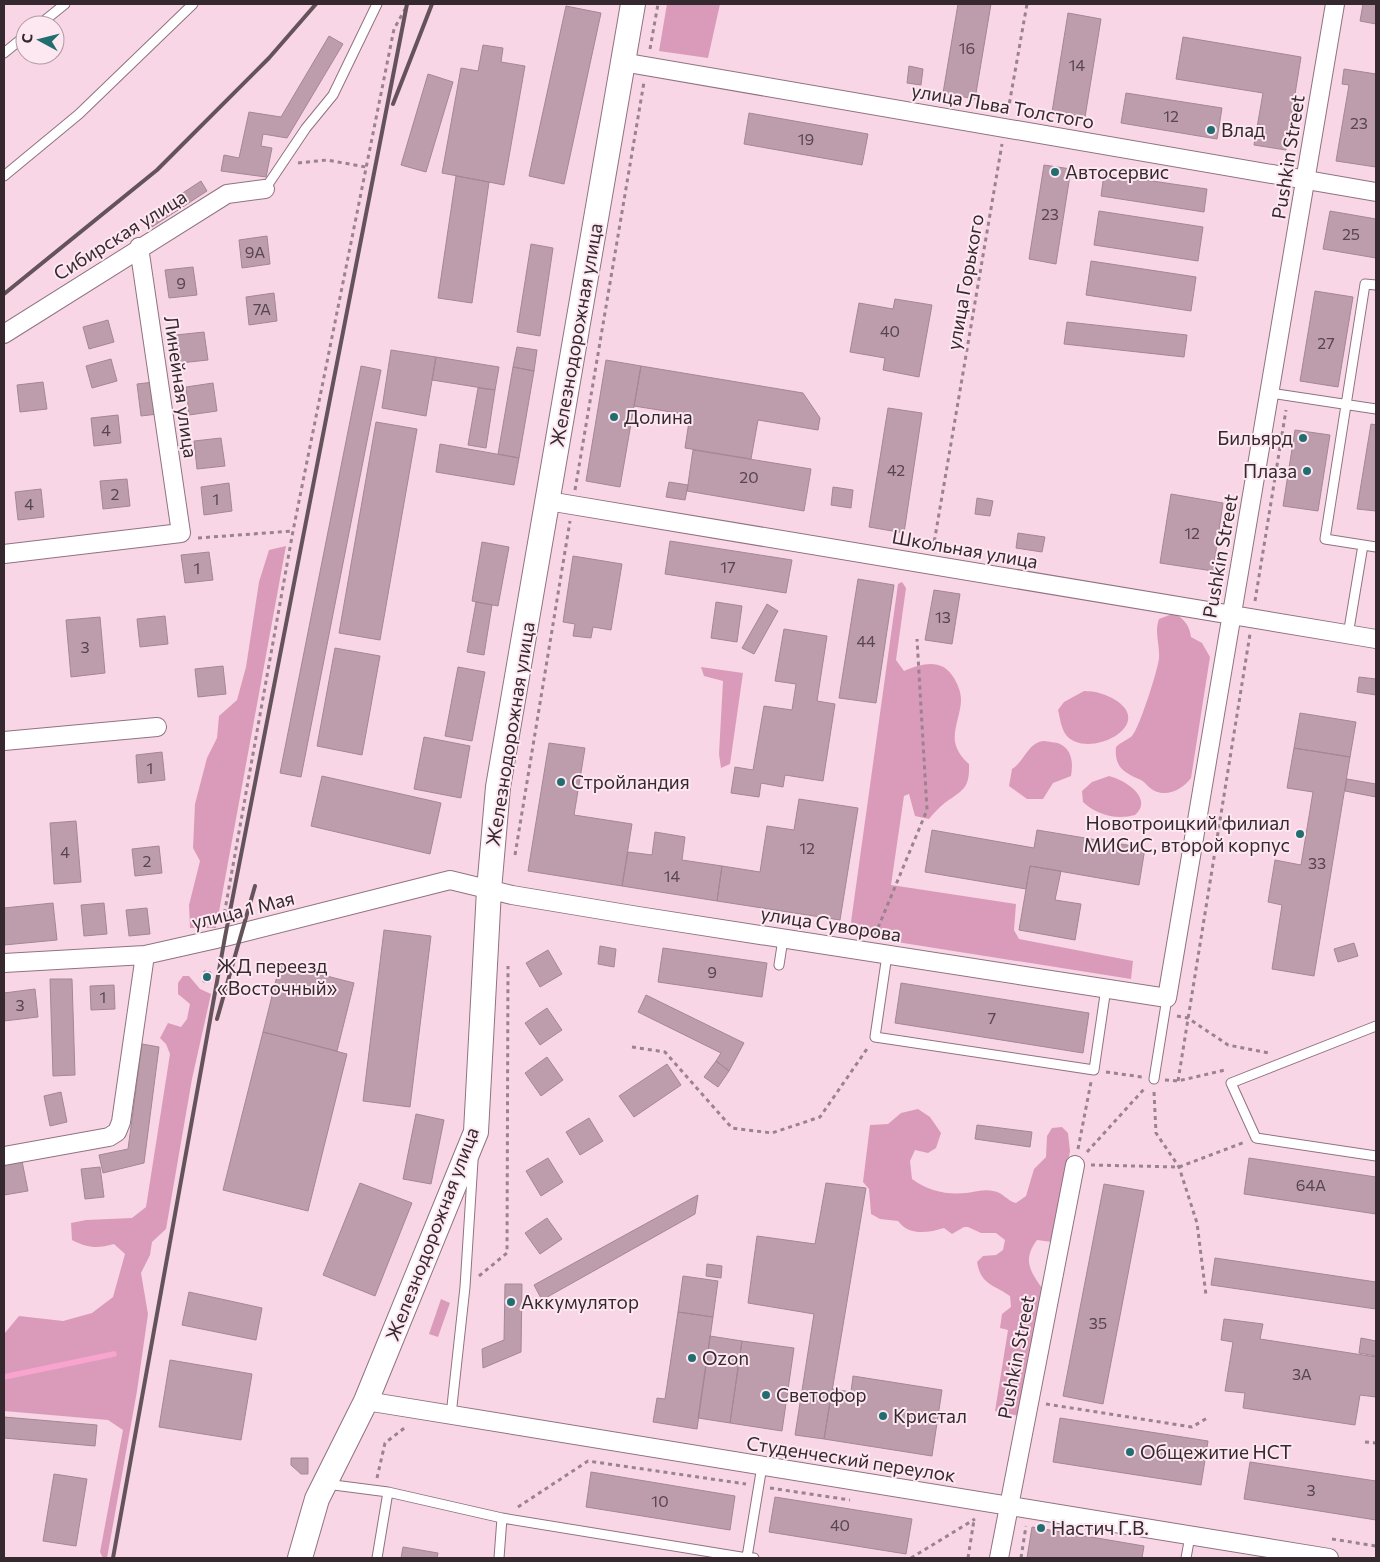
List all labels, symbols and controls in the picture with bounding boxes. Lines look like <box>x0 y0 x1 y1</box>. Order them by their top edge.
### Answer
north arrow <box>15 15 65 65</box>
text: С <box>18 33 36 44</box>
house number: 16 <box>959 38 975 57</box>
house number: 14 <box>1069 55 1086 74</box>
street label: улица Льва Толстого <box>910 78 1096 133</box>
street label: Pushkin Street <box>1266 93 1309 221</box>
house number: 12 <box>1163 106 1179 125</box>
house number: 23 <box>1350 113 1368 132</box>
place label: Влад <box>1221 118 1265 141</box>
marker: Влад <box>1205 124 1217 136</box>
house number: 19 <box>798 129 814 148</box>
place label: Автосервис <box>1065 160 1169 183</box>
marker: Автосервис <box>1049 166 1061 178</box>
street label: Сибирская улица <box>49 184 190 285</box>
house number: 23 <box>1041 204 1059 223</box>
street label: улица Горького <box>941 212 988 352</box>
street label: Железнодорожная улица <box>544 221 607 449</box>
house number: 25 <box>1342 224 1360 243</box>
house number: 9А <box>245 242 265 261</box>
house number: 9 <box>176 273 186 292</box>
house number: 7А <box>253 299 271 318</box>
street label: Линейная улица <box>160 314 203 459</box>
house number: 40 <box>880 321 900 340</box>
house number: 27 <box>1317 333 1335 352</box>
place label: Долина <box>624 405 693 428</box>
marker: Долина <box>608 411 620 423</box>
house number: 4 <box>101 420 111 439</box>
place label: Бильярд <box>1217 426 1293 449</box>
marker: Бильярд <box>1297 432 1309 444</box>
place label: Плаза <box>1243 459 1297 482</box>
house number: 42 <box>887 460 905 479</box>
marker: Плаза <box>1301 465 1313 477</box>
house number: 20 <box>739 467 759 486</box>
house number: 2 <box>111 484 120 503</box>
house number: 1 <box>213 489 219 508</box>
street label: Pushkin Street <box>1197 492 1242 620</box>
house number: 4 <box>24 494 34 513</box>
house number: 12 <box>1184 523 1200 542</box>
street label: Школьная улица <box>890 524 1040 573</box>
house number: 17 <box>720 557 736 576</box>
house number: 1 <box>194 558 200 577</box>
house number: 13 <box>935 607 951 626</box>
street label: Железнодорожная улица <box>480 620 539 848</box>
house number: 44 <box>856 631 876 650</box>
house number: 3 <box>80 637 90 656</box>
house number: 1 <box>147 758 153 777</box>
place label: Стройландия <box>571 770 690 793</box>
marker: Стройландия <box>555 776 567 788</box>
place label: Новотроицкий филиал МИСиС, второй корпус <box>1083 811 1290 856</box>
marker: Новотроицкий филиал МИСиС, второй корпус <box>1294 828 1306 840</box>
house number: 12 <box>799 838 815 857</box>
house number: 4 <box>60 842 70 861</box>
house number: 2 <box>143 851 152 870</box>
house number: 33 <box>1308 853 1326 872</box>
house number: 14 <box>664 866 681 885</box>
street label: улица 1 Мая <box>189 886 297 933</box>
street label: улица Суворова <box>759 901 903 946</box>
place label: ЖД переезд «Восточный» <box>217 954 338 999</box>
house number: 9 <box>707 962 717 981</box>
marker: ЖД переезд «Восточный» <box>201 971 213 983</box>
house number: 1 <box>100 987 106 1006</box>
house number: 3 <box>15 995 25 1014</box>
house number: 7 <box>988 1008 996 1027</box>
street label: Железнодорожная улица <box>380 1124 483 1344</box>
house number: 64А <box>1296 1175 1326 1194</box>
place label: Аккумулятор <box>521 1290 639 1313</box>
street label: Pushkin Street <box>992 1293 1039 1421</box>
marker: Аккумулятор <box>505 1296 517 1308</box>
house number: 35 <box>1089 1313 1107 1332</box>
place label: Ozon <box>702 1346 749 1369</box>
marker: Ozon <box>686 1352 698 1364</box>
house number: 3А <box>1292 1364 1312 1383</box>
place label: Светофор <box>776 1383 867 1406</box>
marker: Светофор <box>760 1389 772 1401</box>
place label: Кристал <box>893 1404 967 1427</box>
marker: Кристал <box>877 1410 889 1422</box>
street label: Студенческий переулок <box>745 1431 957 1486</box>
place label: Общежитие НСТ <box>1140 1440 1292 1463</box>
marker: Общежитие НСТ <box>1124 1446 1136 1458</box>
house number: 3 <box>1306 1480 1316 1499</box>
house number: 10 <box>651 1491 669 1510</box>
house number: 40 <box>830 1515 850 1534</box>
place label: Настич Г.В. <box>1051 1516 1149 1539</box>
marker: Настич Г.В. <box>1035 1522 1047 1534</box>

